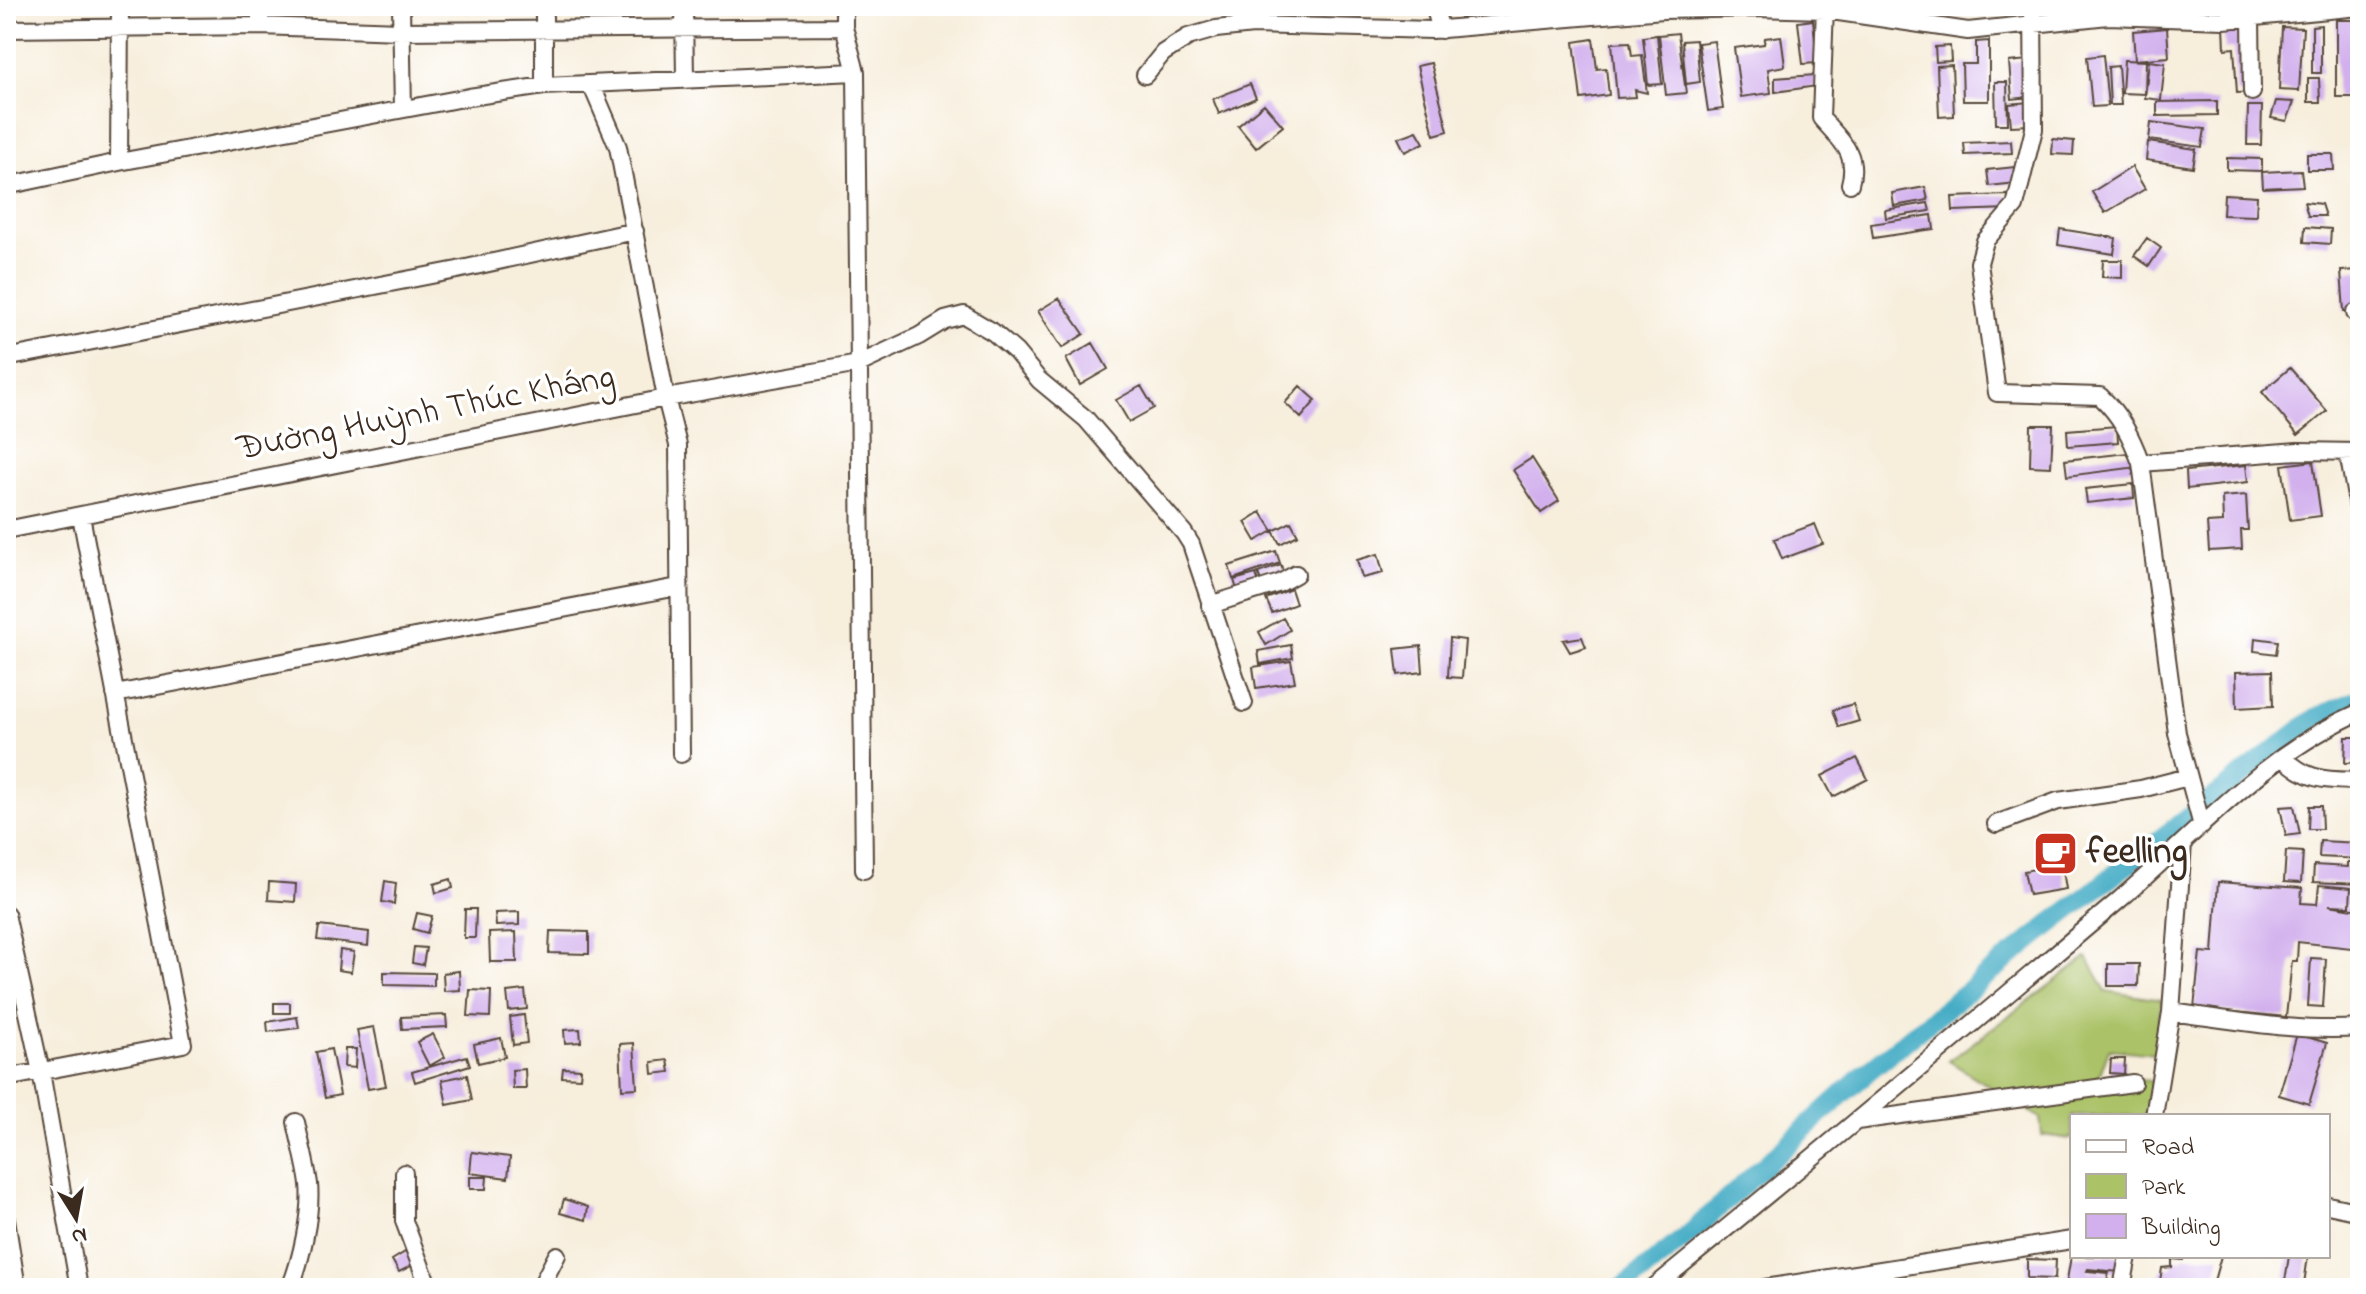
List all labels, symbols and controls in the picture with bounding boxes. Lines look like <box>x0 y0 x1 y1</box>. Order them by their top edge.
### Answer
street label: Đường Huỳnh Thúc Kháng <box>232 351 619 477</box>
place label: feelling <box>2085 827 2187 881</box>
cafe icon: feelling <box>2031 829 2079 877</box>
legend <box>2070 1114 2330 1258</box>
text: Road <box>2142 1131 2195 1166</box>
text: Park <box>2142 1171 2186 1206</box>
north arrow <box>36 1178 116 1258</box>
text: Building <box>2141 1211 2221 1246</box>
text: N <box>69 1218 90 1252</box>

